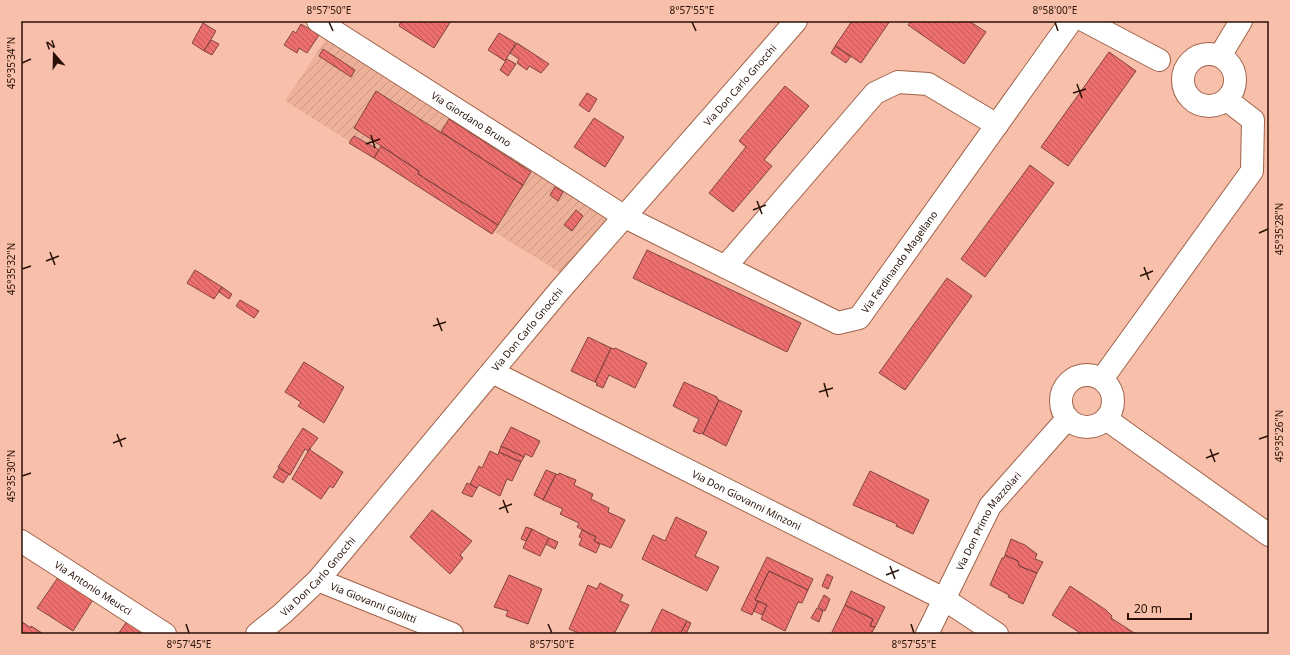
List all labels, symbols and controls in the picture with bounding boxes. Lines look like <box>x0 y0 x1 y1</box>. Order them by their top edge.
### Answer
text: 8°57'50"E <box>307 3 351 17</box>
text: 8°57'55"E <box>670 3 714 17</box>
text: 8°58'00"E <box>1033 3 1077 17</box>
north arrow <box>34 34 74 74</box>
text: N <box>44 36 57 53</box>
text: 45°35'34"N <box>4 37 18 89</box>
street label: Via Don Carlo Gnocchi <box>700 41 780 129</box>
street label: Via Giordano Bruno <box>429 88 514 150</box>
text: 45°35'28"N <box>1272 203 1286 255</box>
street label: Via Ferdinando Magellano <box>858 208 941 316</box>
text: 45°35'32"N <box>4 243 18 295</box>
street label: Via Don Carlo Gnocchi <box>488 285 566 374</box>
text: 45°35'26"N <box>1272 410 1286 462</box>
text: 45°35'30"N <box>4 450 18 502</box>
street label: Via Don Giovanni Minzoni <box>690 467 804 533</box>
street label: Via Don Primo Mazzolari <box>952 469 1024 573</box>
street label: Via Don Carlo Gnocchi <box>277 534 358 619</box>
street label: Via Antonio Meucci <box>52 557 135 618</box>
street label: Via Giovanni Giolitti <box>328 579 419 626</box>
scale bar <box>1128 595 1191 621</box>
text: 20 m <box>1134 600 1162 617</box>
text: 8°57'45"E <box>167 637 211 651</box>
text: 8°57'50"E <box>530 637 574 651</box>
text: 8°57'55"E <box>892 637 936 651</box>

